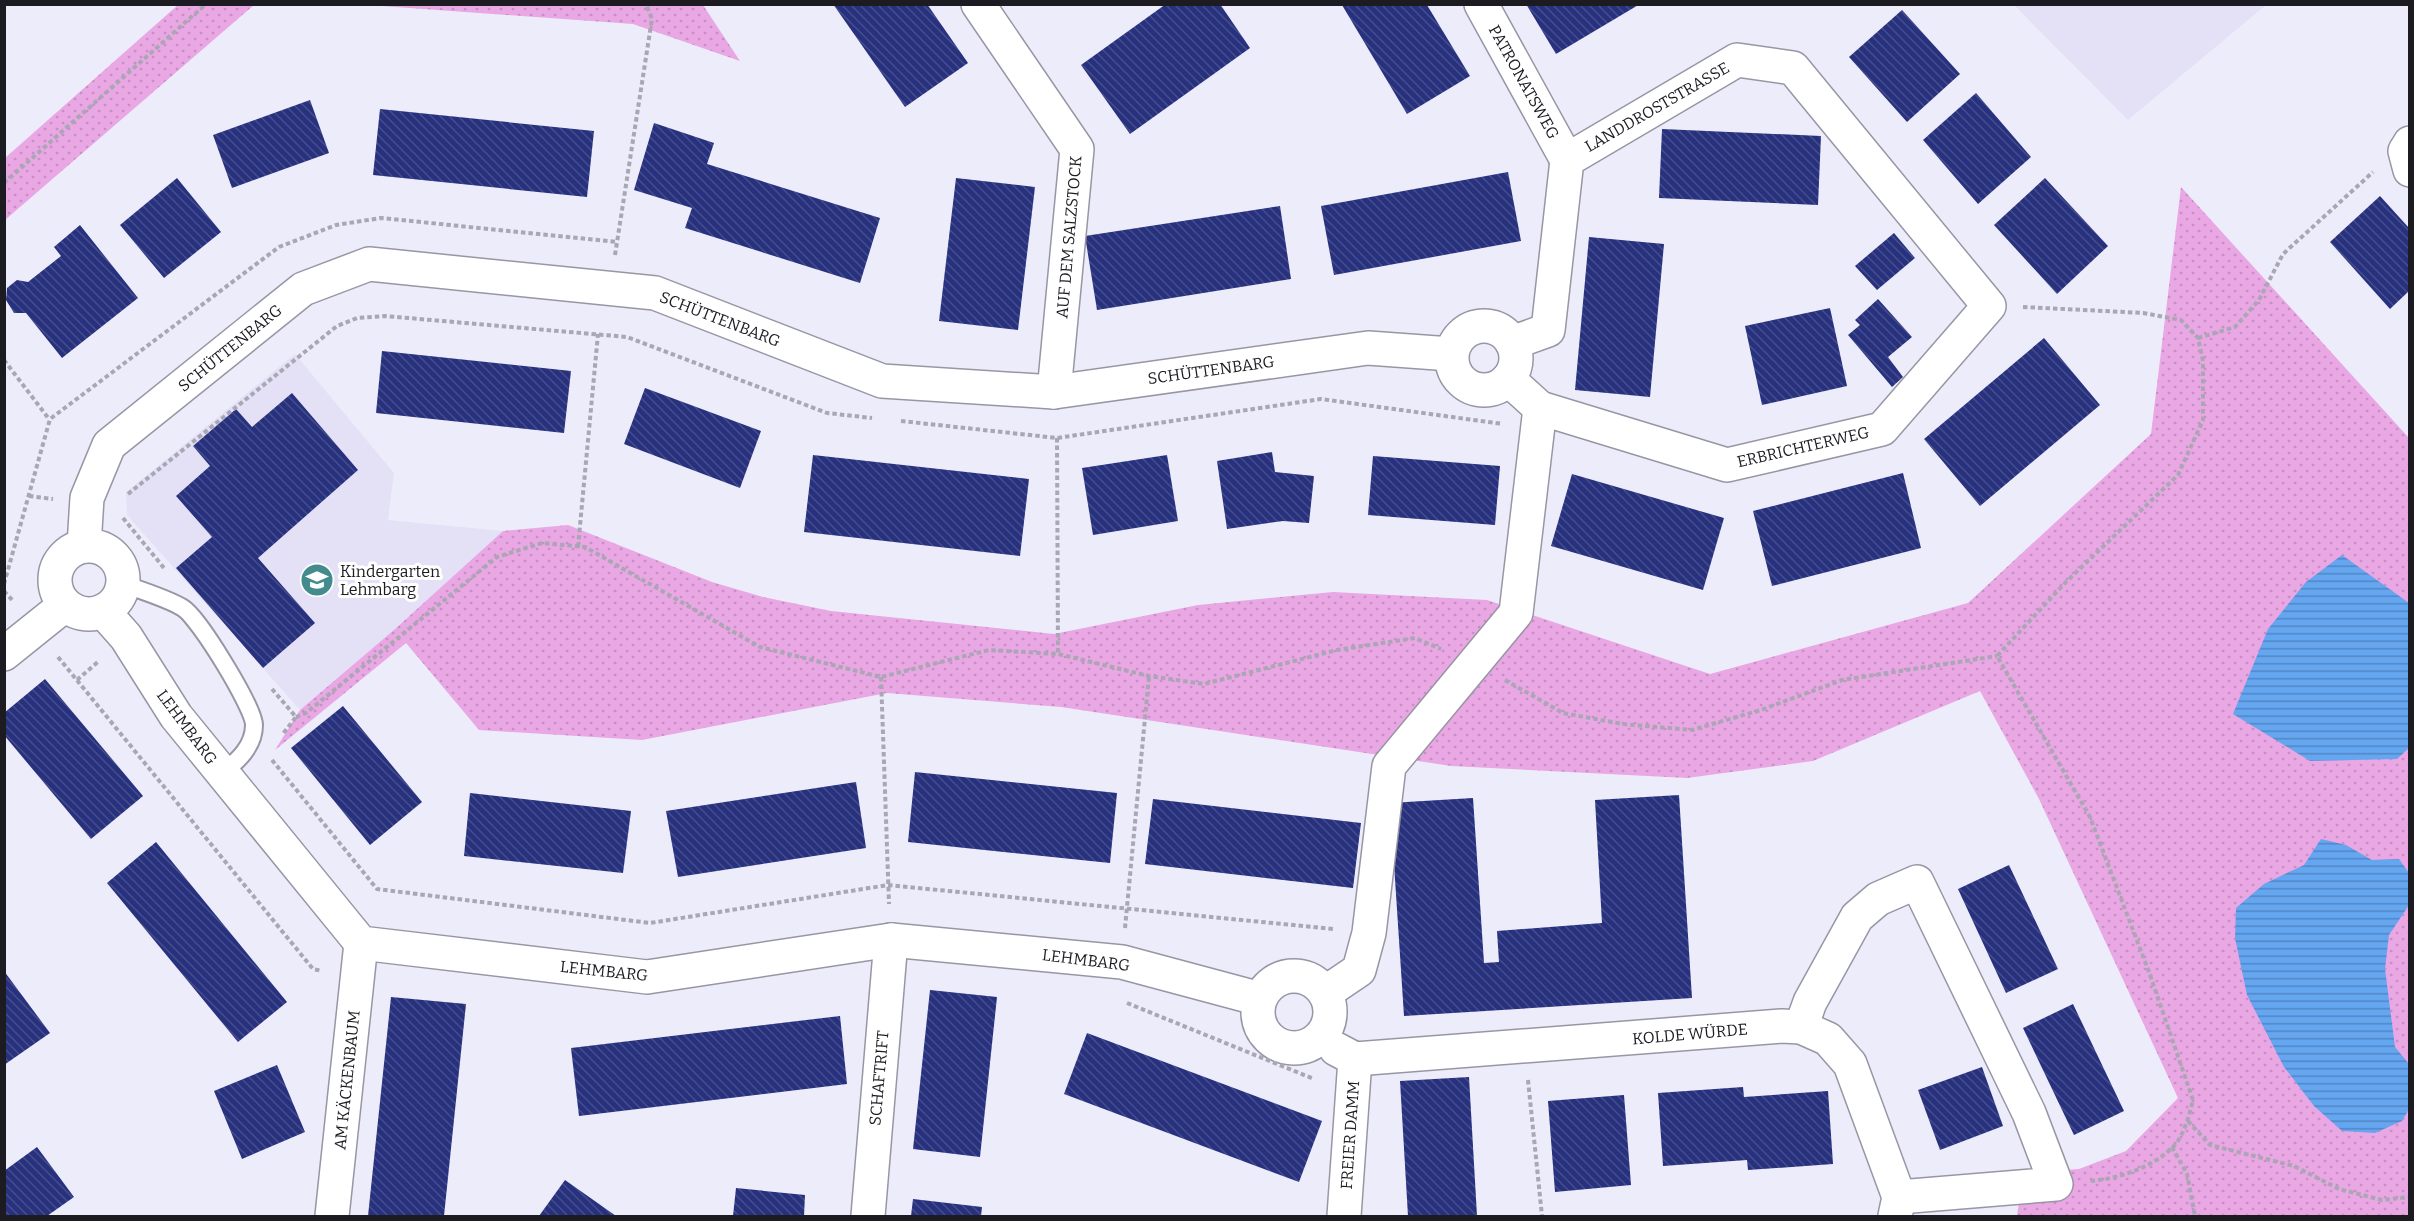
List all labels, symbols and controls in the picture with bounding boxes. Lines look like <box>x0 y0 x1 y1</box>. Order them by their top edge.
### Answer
street label: PATRONATSWEG <box>1485 22 1563 142</box>
street label: LANDDROSTSTRASSE <box>1581 58 1733 156</box>
street label: AUF DEM SALZSTOCK <box>1052 154 1086 319</box>
street label: SCHÜTTENBARG <box>657 287 783 351</box>
street label: SCHÜTTENBARG <box>174 300 286 396</box>
street label: SCHÜTTENBARG <box>1146 352 1276 388</box>
street label: ERBRICHTERWEG <box>1735 422 1871 471</box>
school or university icon: Kindergarten Lehmbarg <box>299 562 335 598</box>
place label: Kindergarten Lehmbarg <box>340 562 440 599</box>
street label: LEHMBARG <box>153 686 221 768</box>
street label: LEHMBARG <box>1041 945 1131 975</box>
street label: LEHMBARG <box>559 957 649 985</box>
street label: AM KÄCKENBAUM <box>330 1009 364 1151</box>
street label: KOLDE WÜRDE <box>1632 1019 1748 1049</box>
street label: SCHAFTRIFT <box>865 1030 893 1126</box>
street label: FREIER DAMM <box>1337 1080 1363 1190</box>

